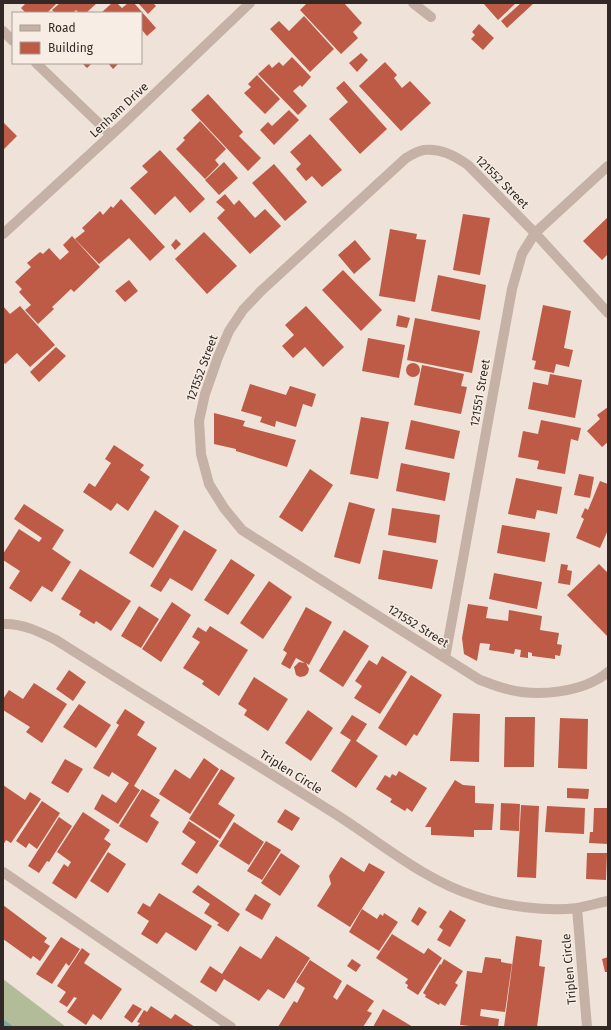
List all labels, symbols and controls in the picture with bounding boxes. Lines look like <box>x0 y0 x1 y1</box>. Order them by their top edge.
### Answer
legend <box>12 12 142 64</box>
text: Road <box>48 21 76 35</box>
text: Building <box>48 41 94 55</box>
street label: Lenham Drive <box>87 80 151 140</box>
street label: 121552 Street <box>472 152 532 212</box>
street label: 121552 Street <box>184 332 221 403</box>
street label: 121551 Street <box>467 357 493 428</box>
street label: 121552 Street <box>385 602 452 651</box>
street label: Triplen Circle <box>257 747 325 797</box>
street label: Triplen Circle <box>559 933 579 1005</box>

